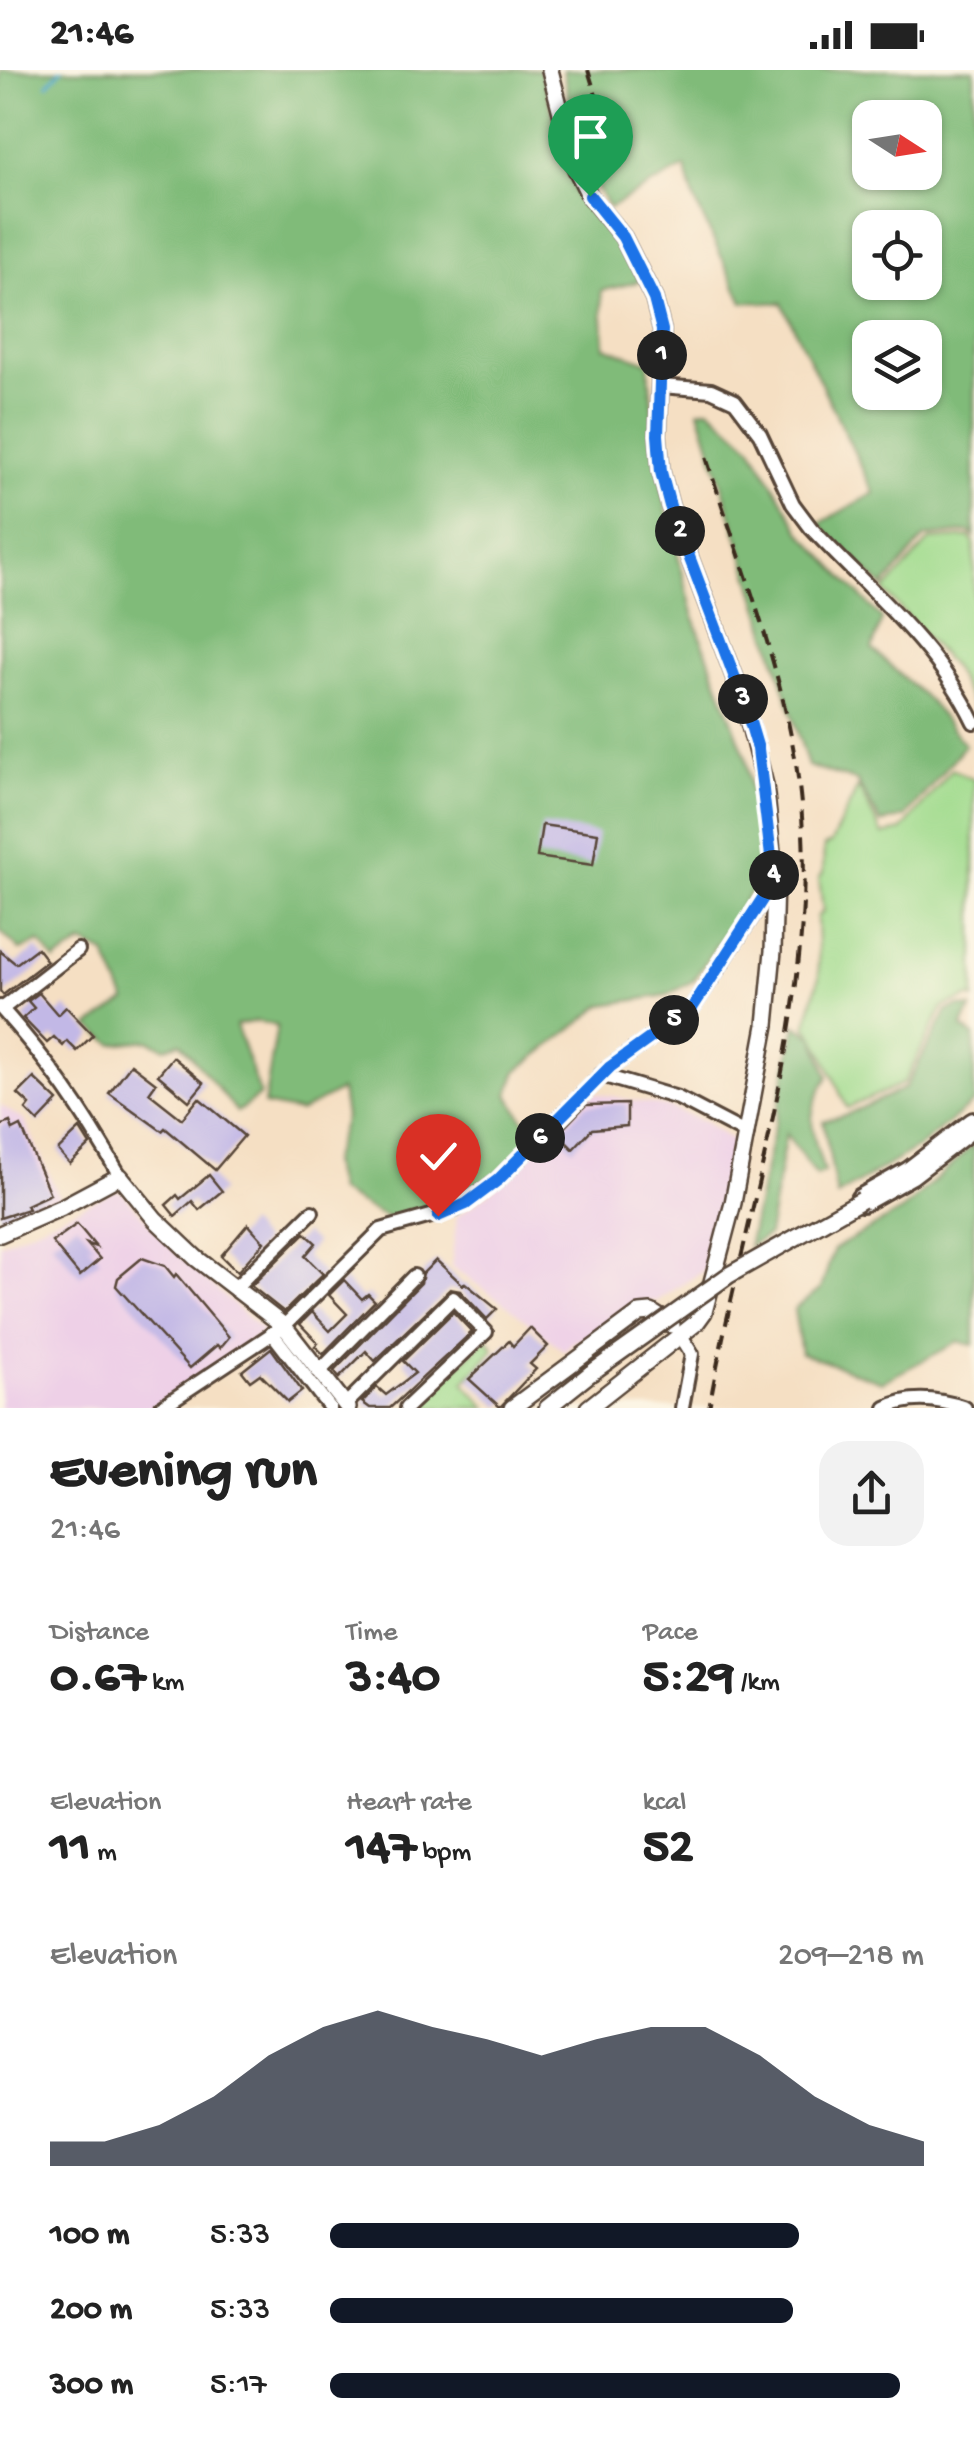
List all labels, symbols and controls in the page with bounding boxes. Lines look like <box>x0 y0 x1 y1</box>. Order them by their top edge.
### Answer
text: 21:46 <box>50 13 133 57</box>
pin <box>548 94 633 197</box>
north arrow <box>852 100 942 190</box>
map controls <box>852 100 942 410</box>
icon: arrive <box>563 109 618 164</box>
button: locate <box>852 210 942 300</box>
button: layers <box>852 320 942 410</box>
pin: 1 <box>637 330 687 380</box>
text: 1 <box>656 338 668 371</box>
pin: 2 <box>655 506 705 556</box>
text: 2 <box>673 514 687 547</box>
pin: 3 <box>718 674 768 724</box>
text: 3 <box>736 682 750 715</box>
pin: 4 <box>749 850 799 900</box>
text: 4 <box>767 858 781 891</box>
pin: 5 <box>649 995 699 1045</box>
text: 5 <box>667 1003 681 1036</box>
pin: 6 <box>515 1113 565 1163</box>
pin <box>396 1114 481 1217</box>
text: 6 <box>533 1121 547 1154</box>
icon: check <box>411 1129 466 1184</box>
button: share <box>819 1441 924 1546</box>
text: Evening run <box>50 1442 317 1506</box>
text: 21:46 <box>50 1512 120 1550</box>
text: Distance <box>50 1617 149 1650</box>
text: Time <box>346 1617 398 1650</box>
text: Pace <box>643 1617 698 1650</box>
text: 0.67 <box>50 1650 145 1709</box>
text: 3:40 <box>346 1650 440 1709</box>
text: 5:29 <box>643 1650 734 1709</box>
text: km <box>145 1667 184 1700</box>
text: /km <box>734 1667 780 1700</box>
text: Elevation <box>50 1787 161 1820</box>
text: Heart rate <box>346 1787 472 1820</box>
text: kcal <box>643 1787 686 1820</box>
text: 11 <box>50 1820 90 1879</box>
text: 147 <box>346 1820 416 1879</box>
text: 52 <box>643 1820 693 1879</box>
text: m <box>90 1837 117 1870</box>
text: bpm <box>416 1837 471 1870</box>
text: Elevation <box>50 1938 177 1976</box>
text: 209–218 m <box>778 1938 924 1976</box>
text: 100 m <box>50 2217 130 2255</box>
text: 5:33 <box>210 2217 270 2255</box>
text: 200 m <box>50 2292 132 2330</box>
text: 5:33 <box>210 2292 270 2330</box>
text: 300 m <box>50 2367 133 2405</box>
text: 5:17 <box>210 2367 266 2405</box>

